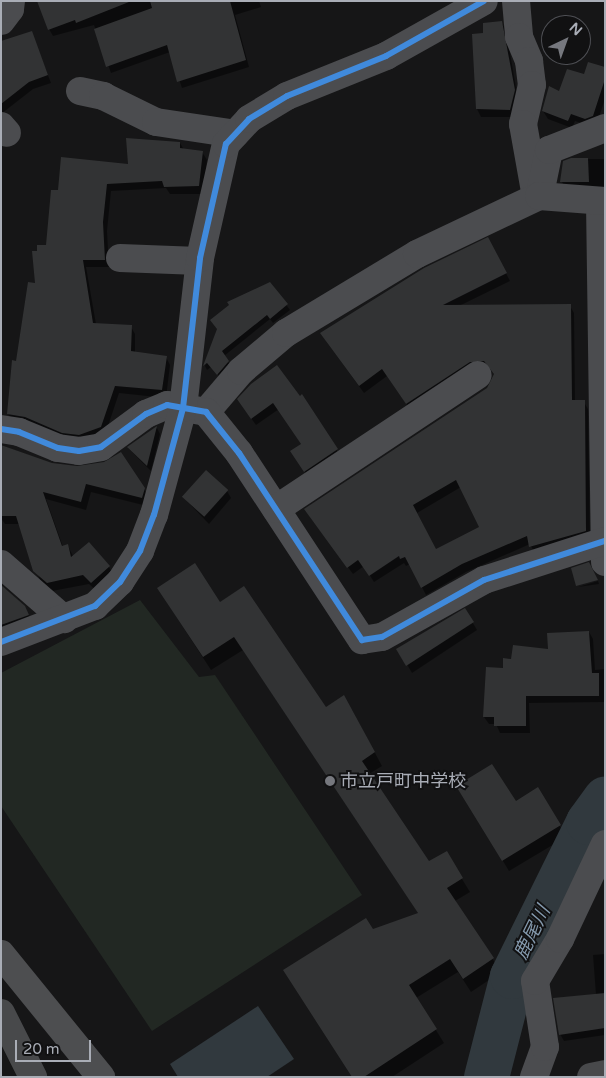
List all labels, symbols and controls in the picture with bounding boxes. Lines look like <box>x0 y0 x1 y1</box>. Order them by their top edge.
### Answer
north arrow <box>541 15 591 65</box>
text: N <box>566 19 586 39</box>
place label: 市立戸町中学校 <box>340 770 466 792</box>
marker: 市立戸町中学校 <box>324 775 336 787</box>
water label: 鹿尾川 <box>510 902 556 964</box>
scale bar <box>18 1030 94 1062</box>
text: 20 m <box>23 1040 60 1058</box>

